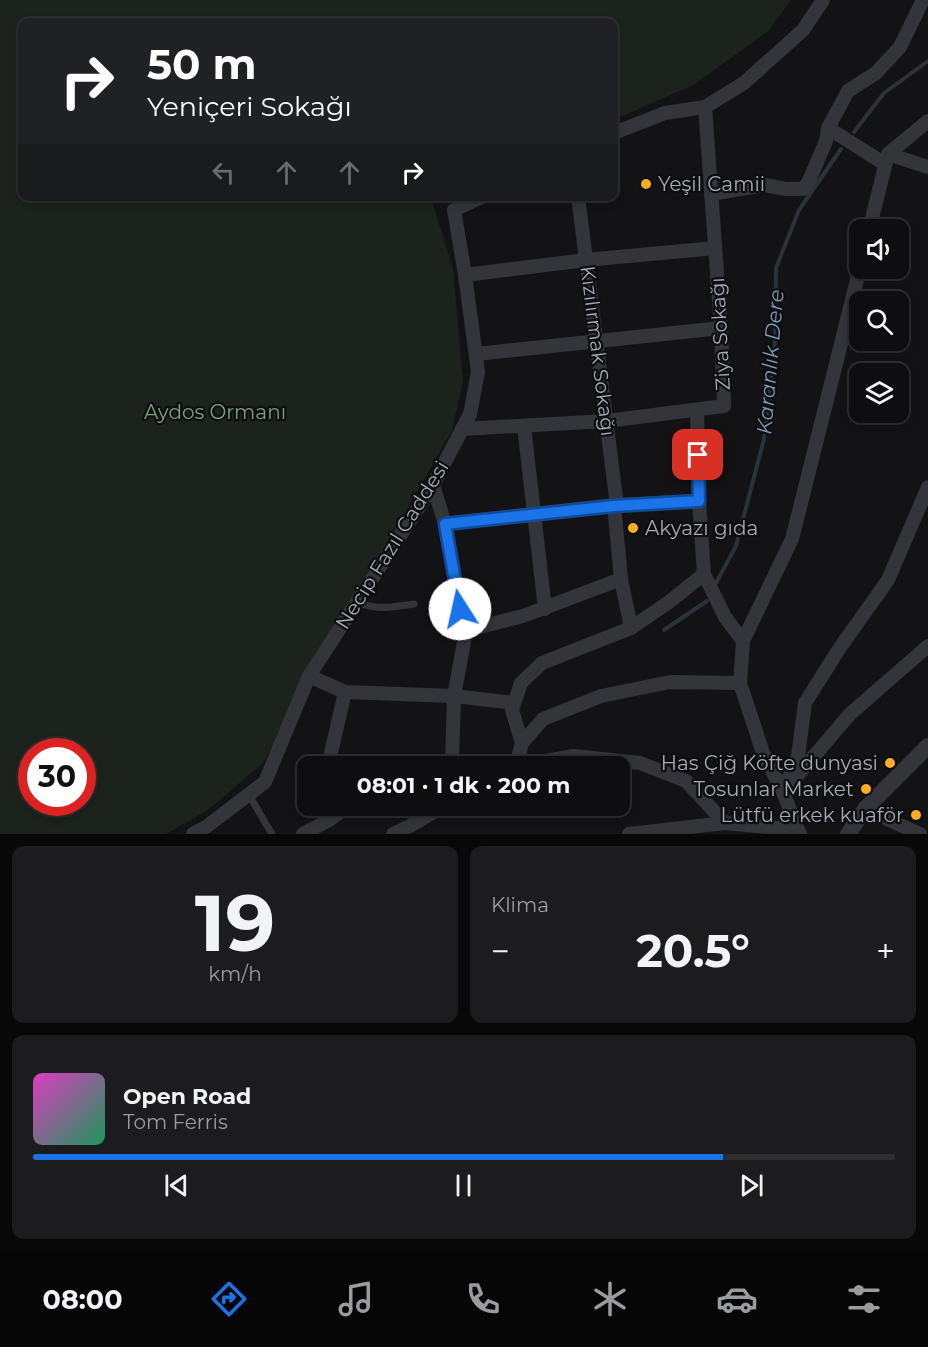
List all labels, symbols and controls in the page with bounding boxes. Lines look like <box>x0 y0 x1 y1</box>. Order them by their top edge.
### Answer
text: 50 m <box>147 38 256 90</box>
icon: right <box>48 42 126 120</box>
text: Yeniçeri Sokağı <box>147 90 352 123</box>
icon: left <box>207 156 240 189</box>
icon: ahead <box>270 156 303 189</box>
icon: ahead <box>333 156 366 189</box>
icon: right <box>396 156 429 189</box>
place label: Yeşil Camii <box>658 172 765 196</box>
marker: Yeşil Camii <box>639 177 653 191</box>
map controls <box>849 219 909 423</box>
button: sound <box>849 219 909 279</box>
street label: Kızılırmak Sokağı <box>576 265 620 437</box>
street label: Ziya Sokağı <box>705 277 735 391</box>
water label: Karanlık Dere <box>751 288 789 436</box>
button: search <box>849 291 909 351</box>
button: layers <box>849 363 909 423</box>
park label: Aydos Ormanı <box>144 400 286 424</box>
pin <box>672 429 723 480</box>
icon: arrive <box>681 438 714 471</box>
street label: Necip Fazıl Caddesi <box>330 456 454 634</box>
place label: Akyazı gıda <box>645 516 758 540</box>
marker: Akyazı gıda <box>626 521 640 535</box>
position arrow <box>428 577 492 641</box>
speed limit sign: 30 <box>18 738 96 816</box>
place label: Has Çiğ Köfte dunyasi <box>661 751 878 775</box>
marker: Has Çiğ Köfte dunyasi <box>883 756 897 770</box>
text: 08:01 · 1 dk · 200 m <box>357 772 570 799</box>
place label: Tosunlar Market <box>693 777 854 801</box>
marker: Tosunlar Market <box>859 782 873 796</box>
place label: Lütfü erkek kuaför <box>720 803 904 827</box>
marker: Lütfü erkek kuaför <box>909 808 923 822</box>
text: 19 <box>195 875 275 971</box>
text: Klima <box>491 893 549 917</box>
text: 20.5° <box>636 923 750 978</box>
text: − <box>491 931 510 971</box>
text: + <box>876 931 895 971</box>
text: km/h <box>208 962 262 986</box>
text: Open Road <box>123 1083 251 1110</box>
text: Tom Ferris <box>123 1110 228 1134</box>
icon: previous <box>160 1169 193 1202</box>
icon: pause <box>447 1169 480 1202</box>
icon: next <box>735 1169 768 1202</box>
icon: directions <box>208 1278 250 1320</box>
icon: music <box>335 1278 377 1320</box>
icon: phone <box>462 1278 504 1320</box>
icon: climate <box>589 1278 631 1320</box>
icon: car <box>716 1278 758 1320</box>
icon: filters <box>843 1278 885 1320</box>
text: 08:00 <box>43 1283 122 1316</box>

